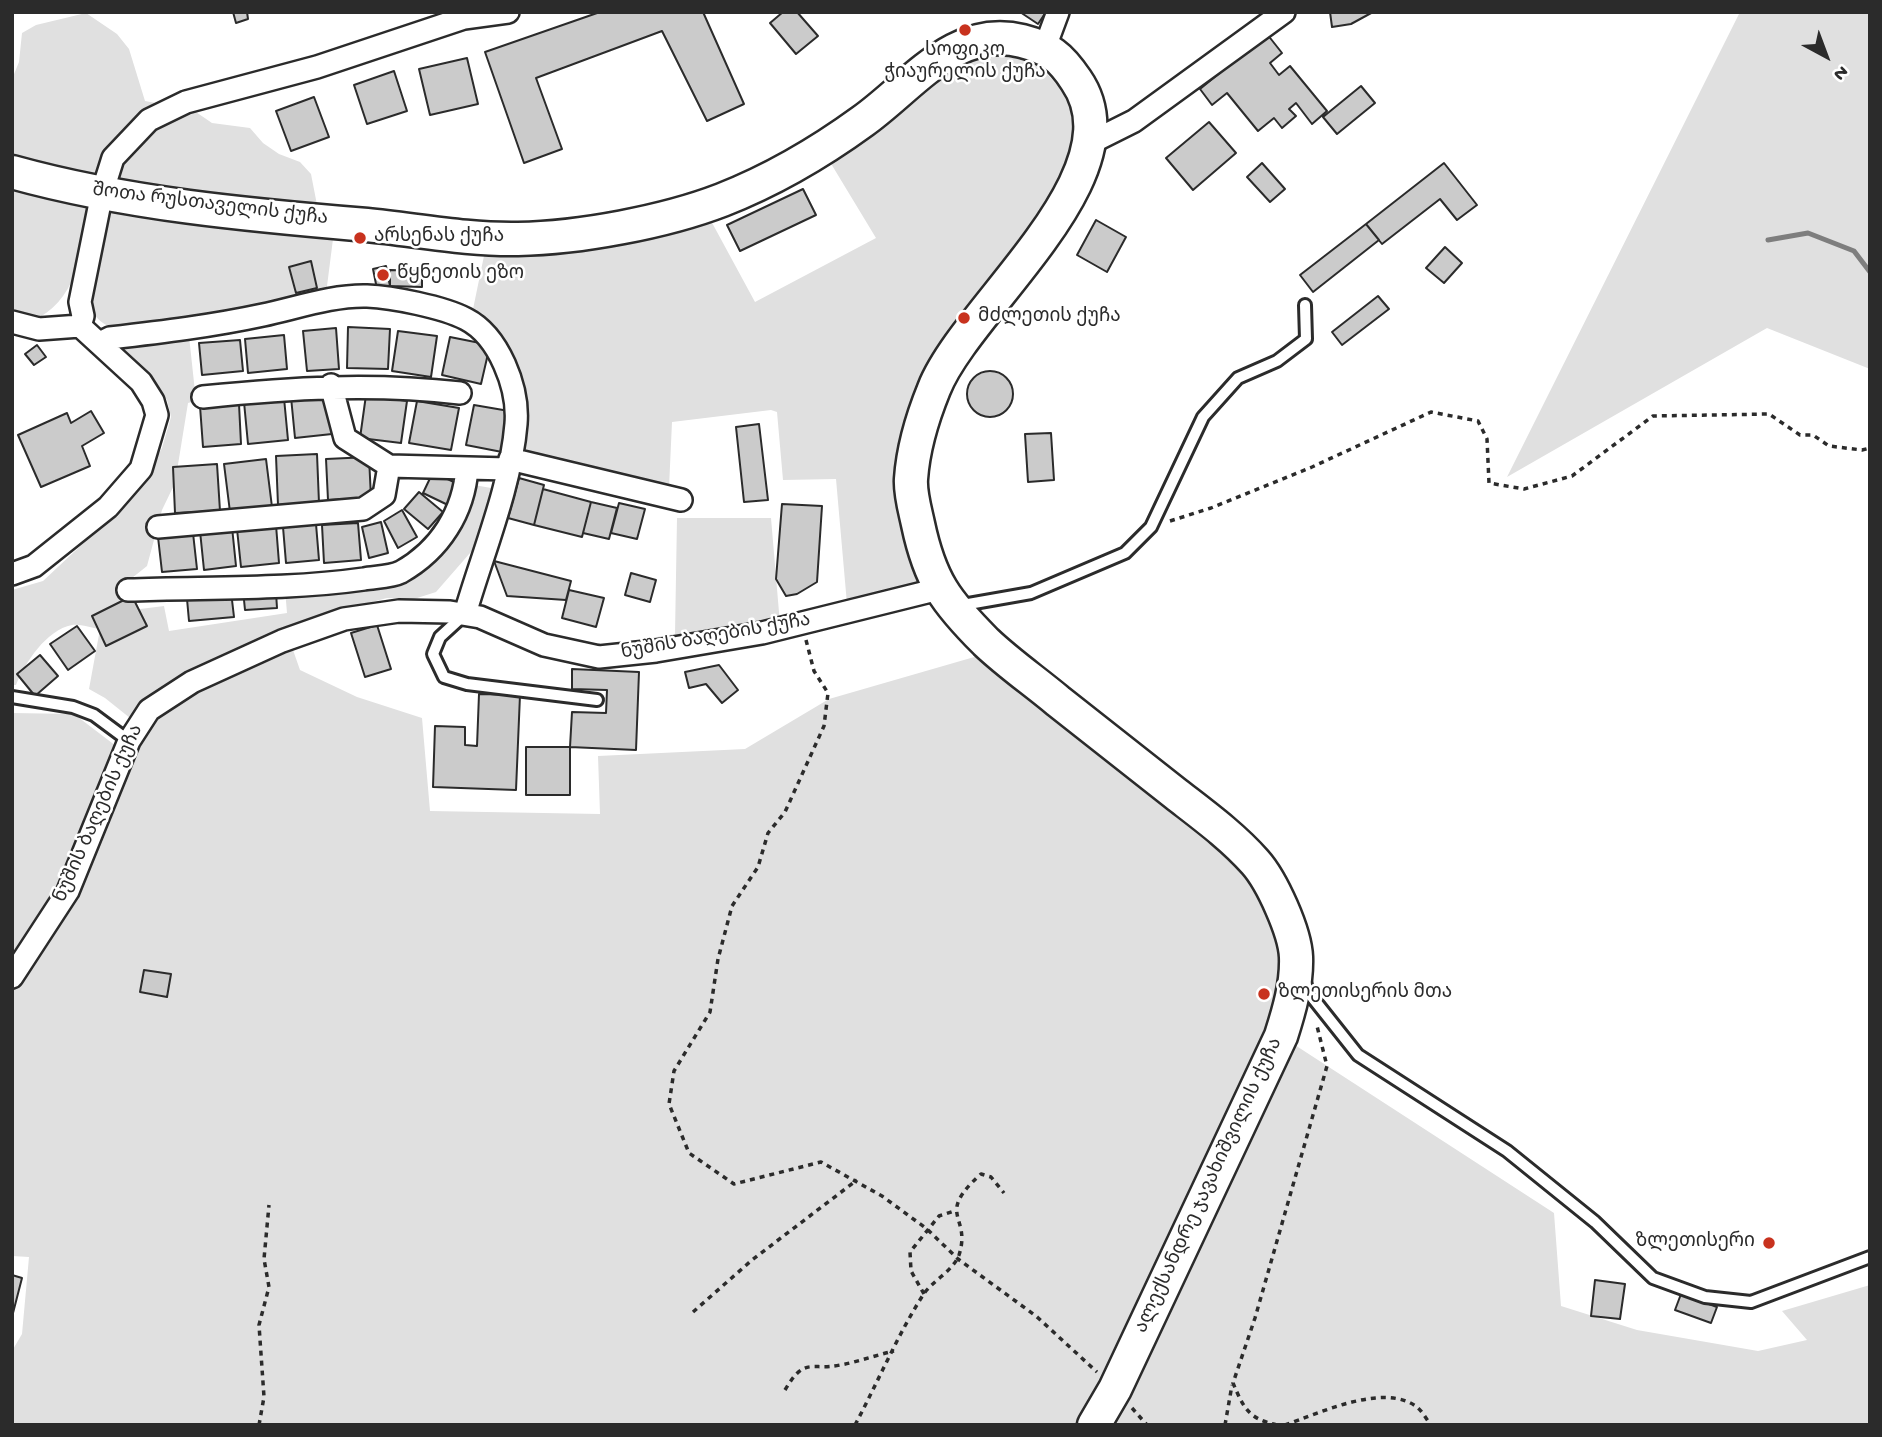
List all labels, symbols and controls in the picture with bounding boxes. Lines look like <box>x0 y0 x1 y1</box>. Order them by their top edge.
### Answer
north arrow <box>1791 21 1861 91</box>
marker: სოფიკო ჭიაურელის ქუჩა <box>957 22 973 38</box>
place label: სოფიკო ჭიაურელის ქუჩა <box>884 41 1046 85</box>
text: N <box>1828 59 1852 85</box>
street label: შოთა რუსთაველის ქუჩა <box>91 180 329 232</box>
place label: არსენას ქუჩა <box>374 227 504 249</box>
marker: არსენას ქუჩა <box>352 230 368 246</box>
place label: წყნეთის ეზო <box>397 264 524 286</box>
marker: წყნეთის ეზო <box>375 267 391 283</box>
place label: მძლეთის ქუჩა <box>978 307 1121 329</box>
marker: მძლეთის ქუჩა <box>956 310 972 326</box>
street label: ნუშის ბაღების ქუჩა <box>619 610 813 666</box>
street label: ნუშის ბაღების ქუჩა <box>51 722 149 906</box>
place label: ზლეთისერის მთა <box>1278 983 1452 1005</box>
marker: ზლეთისერის მთა <box>1256 986 1272 1002</box>
street label: ალექსანდრე ჯავახიშვილის ქუჩა <box>1131 1035 1289 1337</box>
place label: ზლეთისერი <box>1635 1232 1755 1254</box>
marker: ზლეთისერი <box>1761 1235 1777 1251</box>

